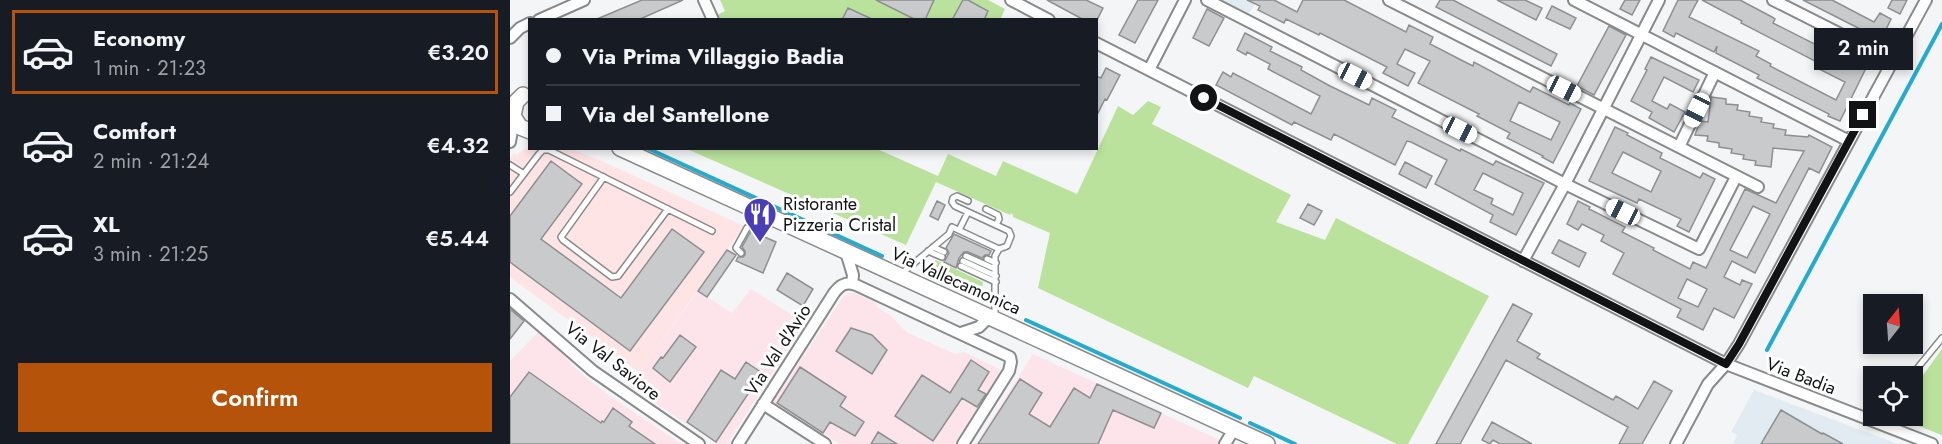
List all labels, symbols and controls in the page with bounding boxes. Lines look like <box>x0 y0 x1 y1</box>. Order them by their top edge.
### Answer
text: Economy <box>93 22 185 54</box>
icon: car <box>21 25 75 79</box>
callout: 2 min <box>1814 28 1912 70</box>
text: 2 min <box>1838 34 1889 63</box>
text: €3.20 <box>427 36 489 68</box>
text: Via Prima Villaggio Badia <box>582 40 844 72</box>
text: 1 min · 21:23 <box>93 54 206 83</box>
car <box>1335 60 1375 92</box>
car <box>1544 73 1584 105</box>
route start <box>1190 84 1217 111</box>
car <box>1681 90 1713 130</box>
text: Via del Santellone <box>582 98 769 130</box>
route end <box>1849 101 1876 128</box>
car <box>1440 114 1480 146</box>
text: Comfort <box>93 115 176 147</box>
icon: car <box>21 118 75 172</box>
text: €4.32 <box>427 129 489 161</box>
text: 2 min · 21:24 <box>93 147 209 176</box>
place label: Ristorante Pizzeria Cristal <box>783 191 896 238</box>
restaurant icon: Ristorante Pizzeria Cristal <box>742 196 778 243</box>
car <box>1603 196 1643 228</box>
text: XL <box>93 208 120 240</box>
icon: car <box>21 211 75 265</box>
text: €5.44 <box>425 222 489 254</box>
text: 3 min · 21:25 <box>93 240 208 269</box>
street label: Via Vallecamonica <box>887 241 1025 321</box>
north arrow <box>1863 294 1923 354</box>
map controls <box>1863 294 1923 426</box>
street label: Via Val d'Avio <box>739 299 818 401</box>
street label: Via Val Saviore <box>560 315 666 407</box>
street label: Via Badia <box>1762 351 1840 401</box>
button: Confirm <box>18 363 492 432</box>
button: locate <box>1863 366 1923 426</box>

